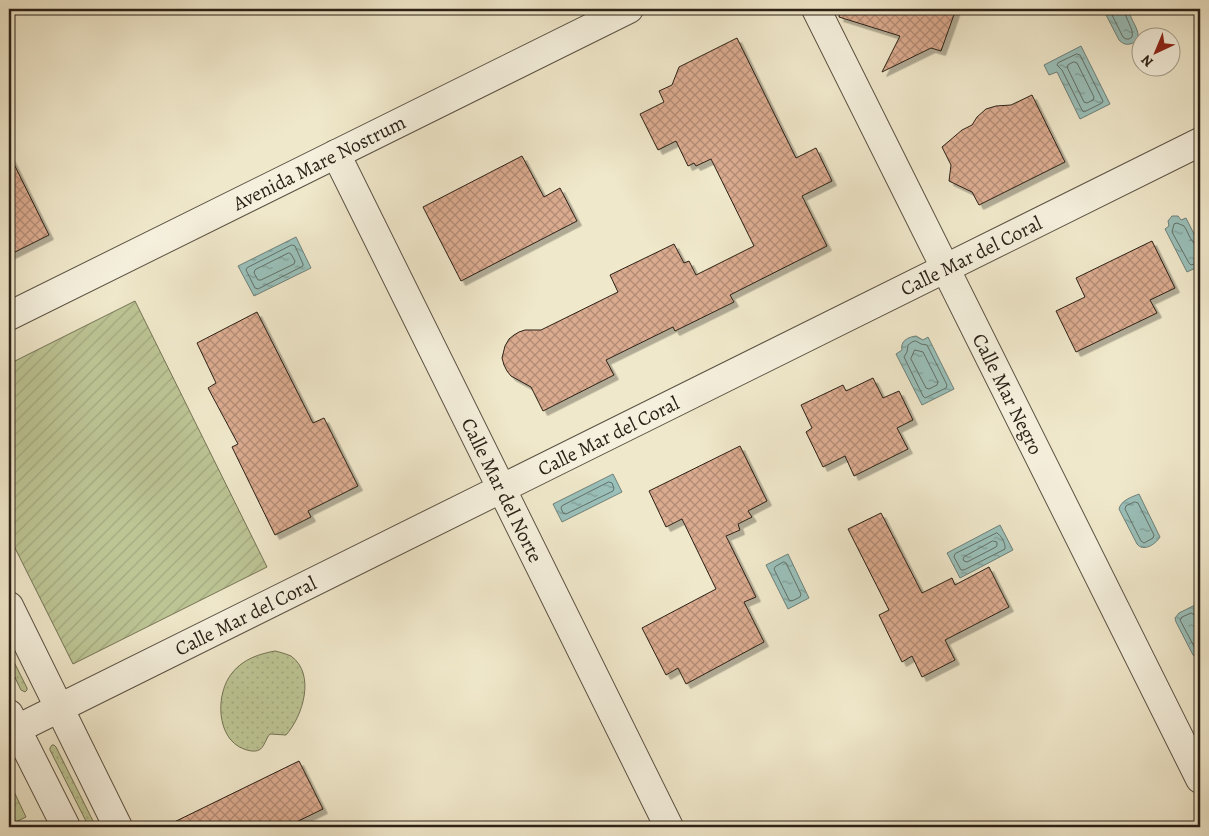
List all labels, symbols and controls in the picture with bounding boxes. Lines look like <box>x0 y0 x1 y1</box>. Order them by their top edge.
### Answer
north arrow <box>1132 28 1182 78</box>
text: N <box>1137 51 1158 71</box>
street label: Avenida Mare Nostrum <box>227 108 410 217</box>
street label: Calle Mar del Coral <box>896 209 1046 302</box>
street label: Calle Mar Negro <box>966 328 1050 459</box>
street label: Calle Mar del Coral <box>533 389 684 482</box>
street label: Calle Mar del Norte <box>455 413 549 567</box>
street label: Calle Mar del Coral <box>170 569 321 662</box>

